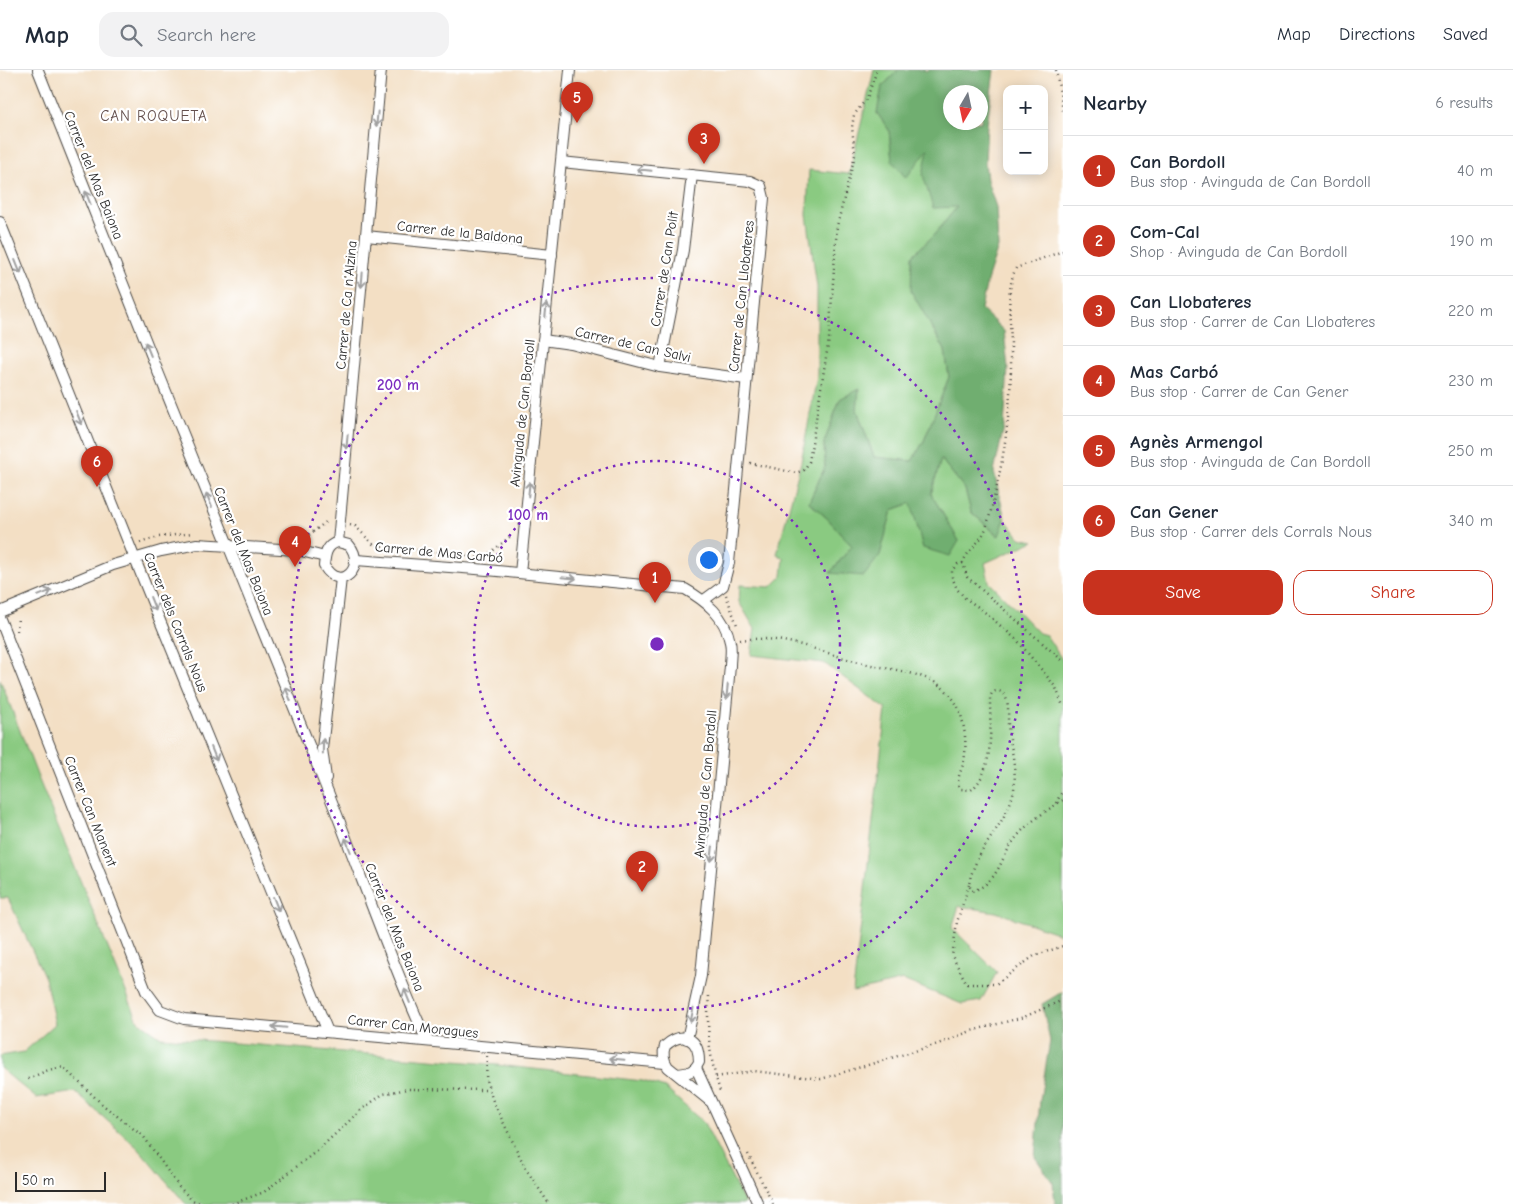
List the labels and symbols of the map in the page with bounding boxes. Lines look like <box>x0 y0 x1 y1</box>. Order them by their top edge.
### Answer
pin: 5 <box>561 82 593 123</box>
north arrow <box>943 85 988 130</box>
district label: CAN ROQUETA <box>100 107 208 125</box>
street label: Carrer del Mas Baiona <box>60 108 127 242</box>
one-way arrow <box>372 110 382 126</box>
pin: 3 <box>688 123 720 164</box>
one-way arrow <box>636 165 652 175</box>
one-way arrow <box>83 191 93 206</box>
street label: Carrer de Can Polit <box>647 209 682 328</box>
street label: Carrer de la Baldona <box>396 217 524 248</box>
street label: Carrer de Can Llobateres <box>725 219 758 373</box>
street label: Carrer de Ca n'Alzina <box>332 240 361 370</box>
one-way arrow <box>14 259 23 274</box>
one-way arrow <box>357 272 367 288</box>
one-way arrow <box>541 303 551 319</box>
street label: Carrer de Can Salvi <box>573 323 692 366</box>
street label: Avinguda de Can Bordoll <box>506 338 539 488</box>
one-way arrow <box>143 342 153 357</box>
text: 200 m <box>377 376 419 394</box>
one-way arrow <box>74 410 84 425</box>
one-way arrow <box>342 434 352 450</box>
pin: 6 <box>81 446 113 487</box>
one-way arrow <box>524 482 534 498</box>
street label: Carrer del Mas Baiona <box>210 484 277 618</box>
one-way arrow <box>203 493 213 508</box>
text: 100 m <box>508 506 548 524</box>
pin: 4 <box>279 526 311 567</box>
street label: Carrer de Mas Carbó <box>374 538 504 567</box>
your location <box>696 547 722 573</box>
street label: Carrer dels Corrals Nous <box>140 550 211 695</box>
pin: 1 <box>639 562 671 603</box>
one-way arrow <box>561 573 577 582</box>
one-way arrow <box>37 588 52 597</box>
one-way arrow <box>149 596 158 611</box>
centre of rings <box>648 635 666 653</box>
one-way arrow <box>722 683 732 699</box>
one-way arrow <box>282 687 292 702</box>
street label: Avinguda de Can Bordoll <box>691 709 720 859</box>
one-way arrow <box>318 738 328 754</box>
one-way arrow <box>210 746 220 761</box>
street label: Carrer Can Manent <box>61 753 121 870</box>
one-way arrow <box>343 838 352 853</box>
one-way arrow <box>707 845 717 861</box>
pin: 2 <box>626 851 658 892</box>
street label: Carrer del Mas Baiona <box>361 860 428 994</box>
one-way arrow <box>272 896 281 912</box>
one-way arrow <box>402 989 412 1004</box>
one-way arrow <box>687 1006 697 1022</box>
street label: Carrer Can Moragues <box>347 1011 479 1042</box>
one-way arrow <box>272 1023 288 1032</box>
one-way arrow <box>609 1054 625 1064</box>
scale bar <box>15 1169 106 1192</box>

